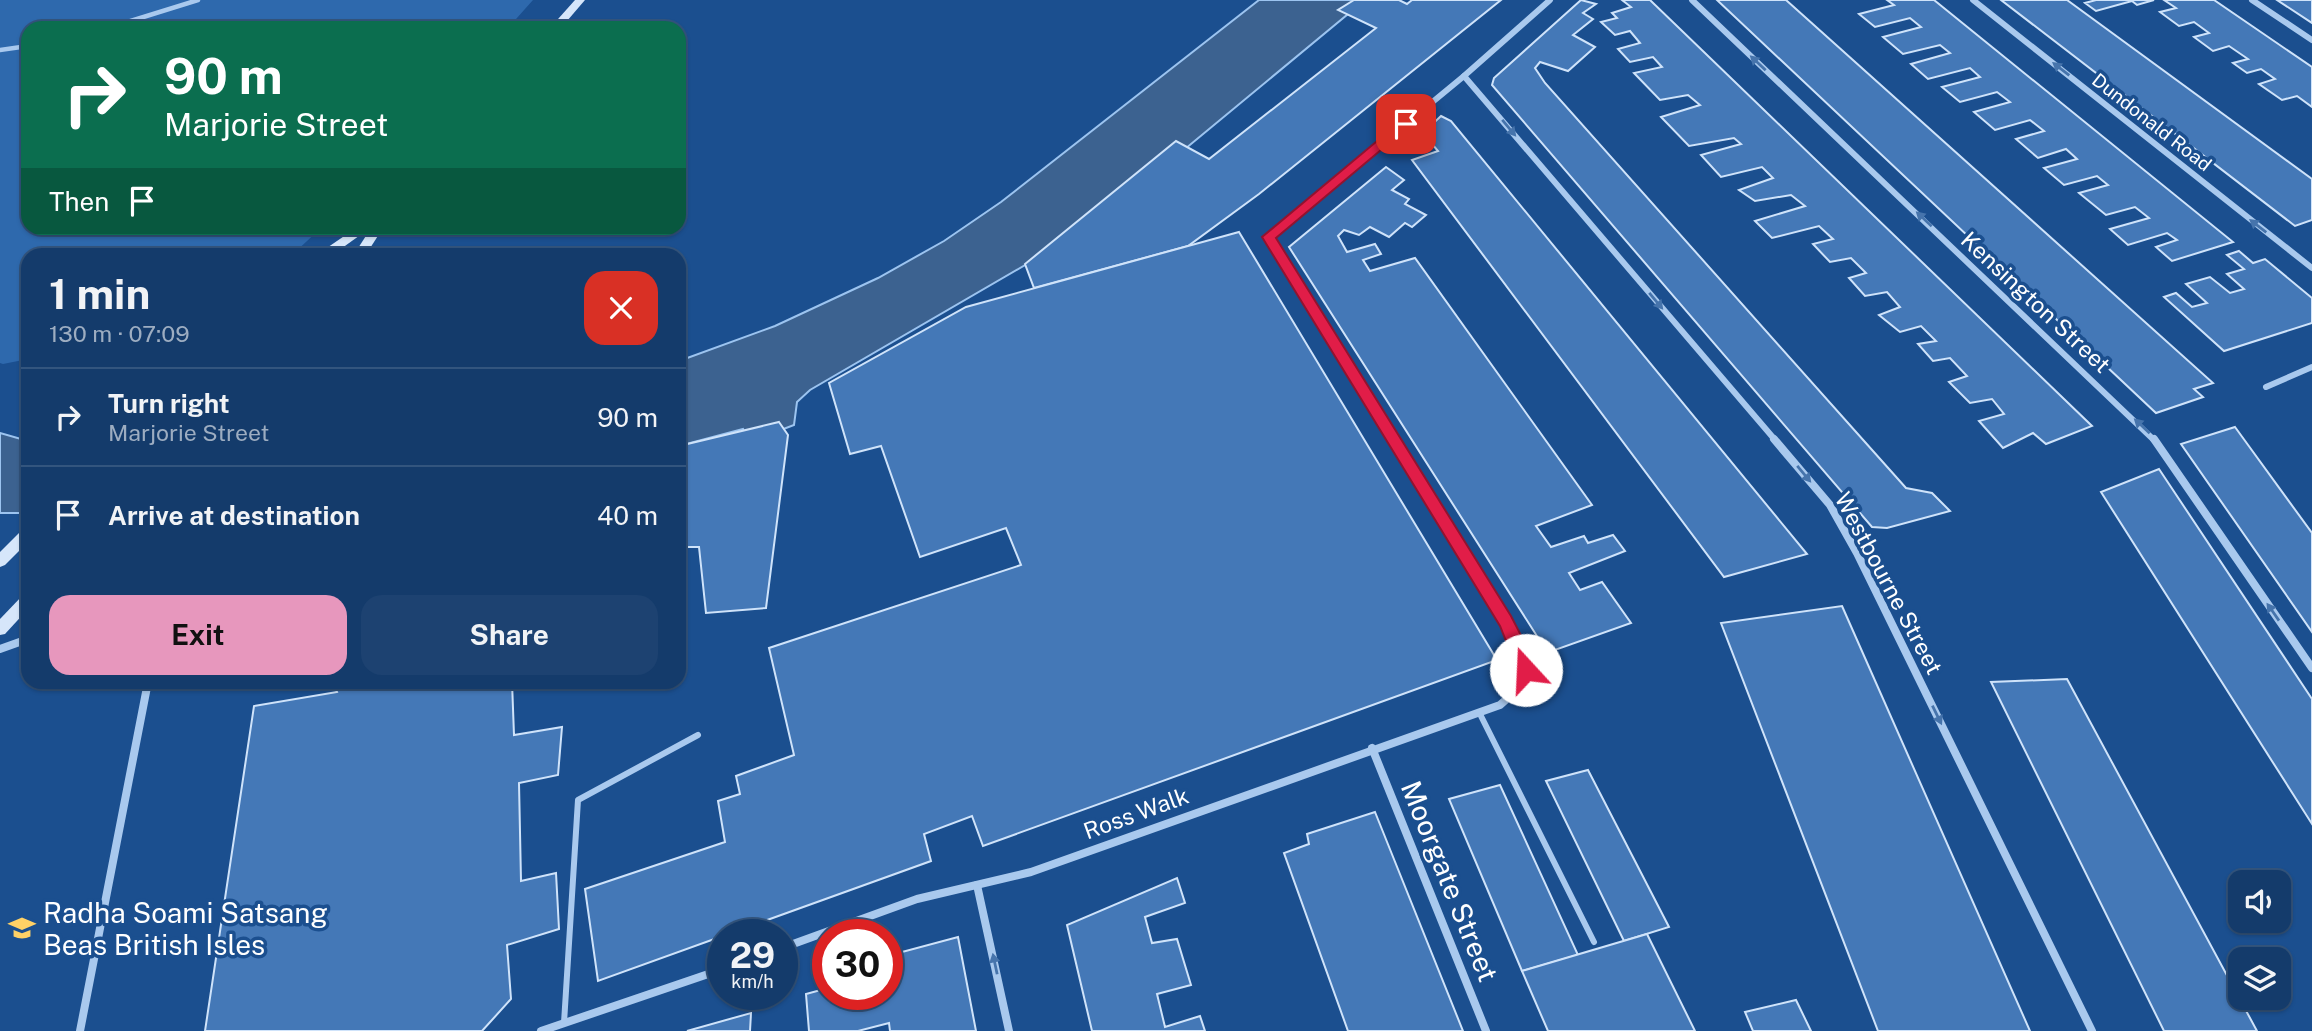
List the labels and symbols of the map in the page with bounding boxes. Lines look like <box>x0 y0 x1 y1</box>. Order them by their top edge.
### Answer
one-way arrow <box>1750 55 1767 72</box>
one-way arrow <box>2052 62 2070 77</box>
street label: Dundonald Road <box>2088 69 2216 175</box>
pin <box>1376 94 1436 154</box>
one-way arrow <box>1501 119 1517 137</box>
one-way arrow <box>1916 212 1933 228</box>
one-way arrow <box>2250 218 2268 233</box>
street label: Kensington Street <box>1956 226 2116 378</box>
one-way arrow <box>1648 292 1664 310</box>
one-way arrow <box>2134 419 2151 435</box>
one-way arrow <box>1796 466 1811 483</box>
street label: Westbourne Street <box>1830 487 1948 679</box>
one-way arrow <box>2266 603 2280 621</box>
position arrow <box>1489 633 1563 707</box>
one-way arrow <box>1931 705 1942 725</box>
street label: Moorgate Street <box>1395 776 1505 986</box>
street label: Ross Walk <box>1080 782 1192 844</box>
place label: Radha Soami Satsang Beas British Isles <box>43 896 328 961</box>
school or university icon: Radha Soami Satsang Beas British Isles <box>7 913 37 943</box>
speed limit sign: 30 <box>812 919 903 1010</box>
one-way arrow <box>989 953 1000 975</box>

